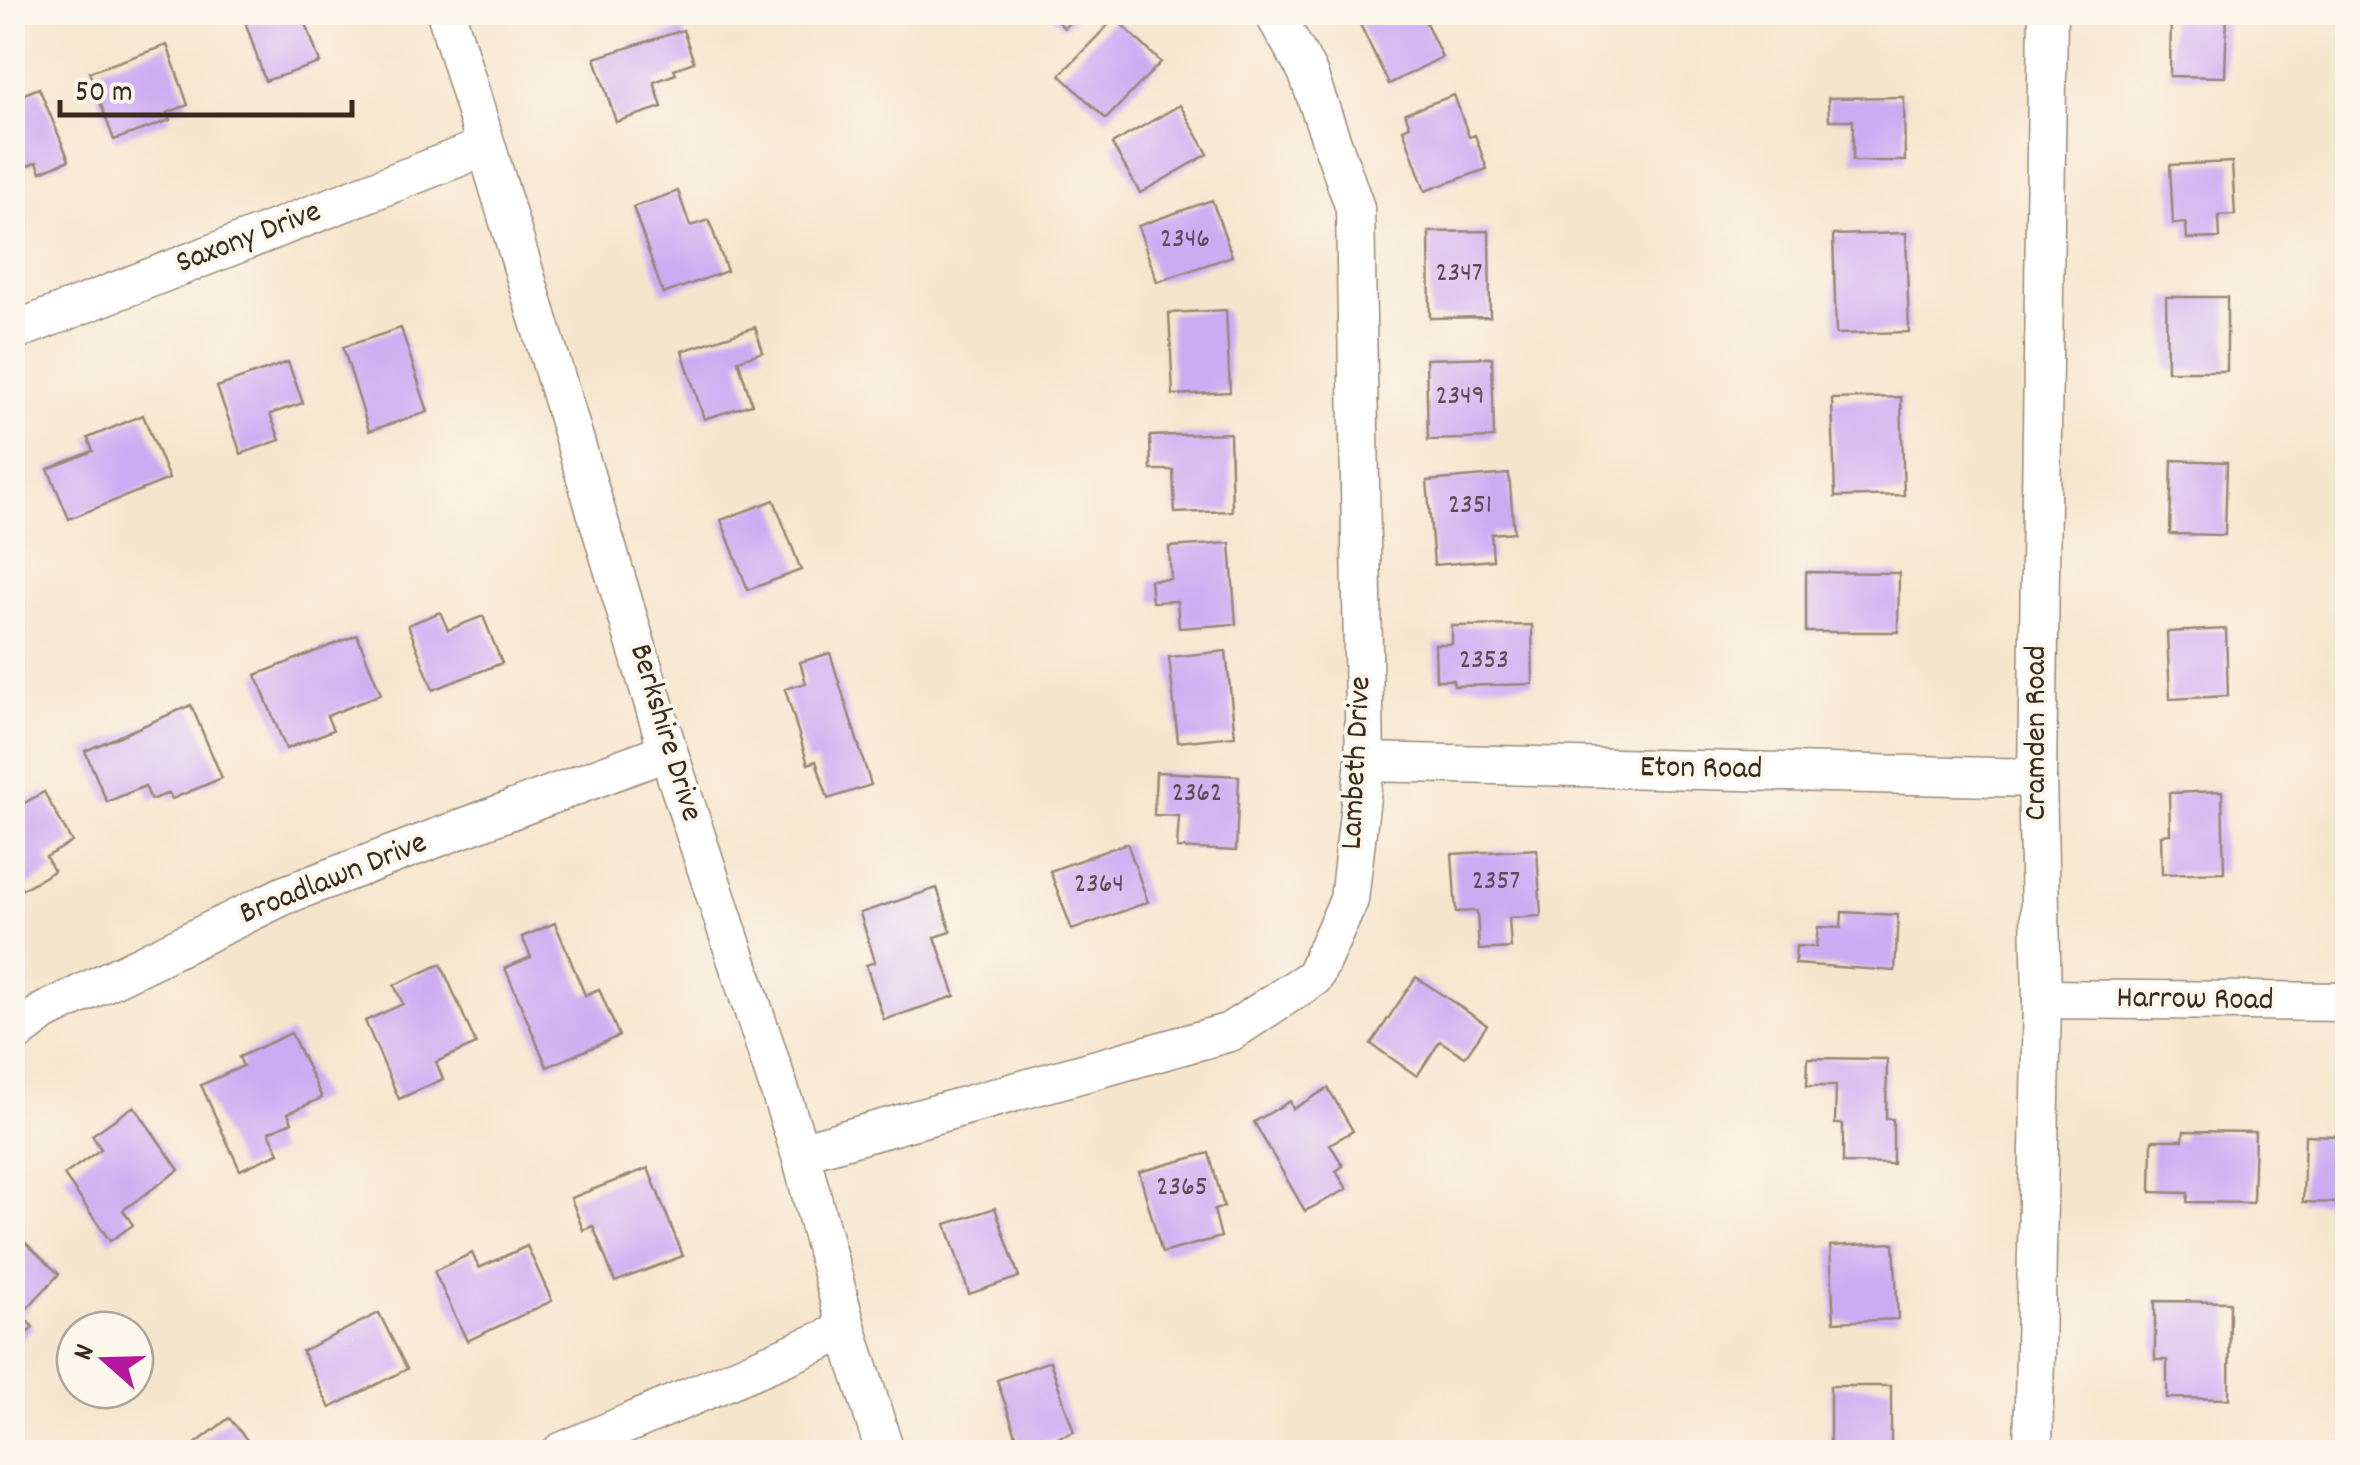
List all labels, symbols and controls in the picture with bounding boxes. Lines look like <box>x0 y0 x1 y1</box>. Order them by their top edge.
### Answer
scale bar <box>60 55 352 117</box>
text: 50 m <box>75 73 133 116</box>
street label: Saxony Drive <box>170 190 328 288</box>
house number: 2346 <box>1160 221 1210 261</box>
house number: 2347 <box>1435 255 1483 295</box>
house number: 2349 <box>1435 378 1485 418</box>
house number: 2351 <box>1448 487 1492 527</box>
street label: Berkshire Drive <box>615 639 713 827</box>
house number: 2353 <box>1459 642 1509 682</box>
street label: Cramden Road <box>2015 645 2061 821</box>
street label: Lambeth Drive <box>1330 675 1386 851</box>
street label: Eton Road <box>1639 746 1763 794</box>
house number: 2362 <box>1172 775 1222 815</box>
street label: Broadlawn Drive <box>233 822 435 938</box>
house number: 2357 <box>1472 863 1520 903</box>
house number: 2364 <box>1074 866 1124 906</box>
street label: Harrow Road <box>2116 977 2274 1025</box>
house number: 2365 <box>1156 1169 1208 1209</box>
north arrow <box>55 1310 155 1410</box>
text: N <box>65 1340 107 1367</box>

